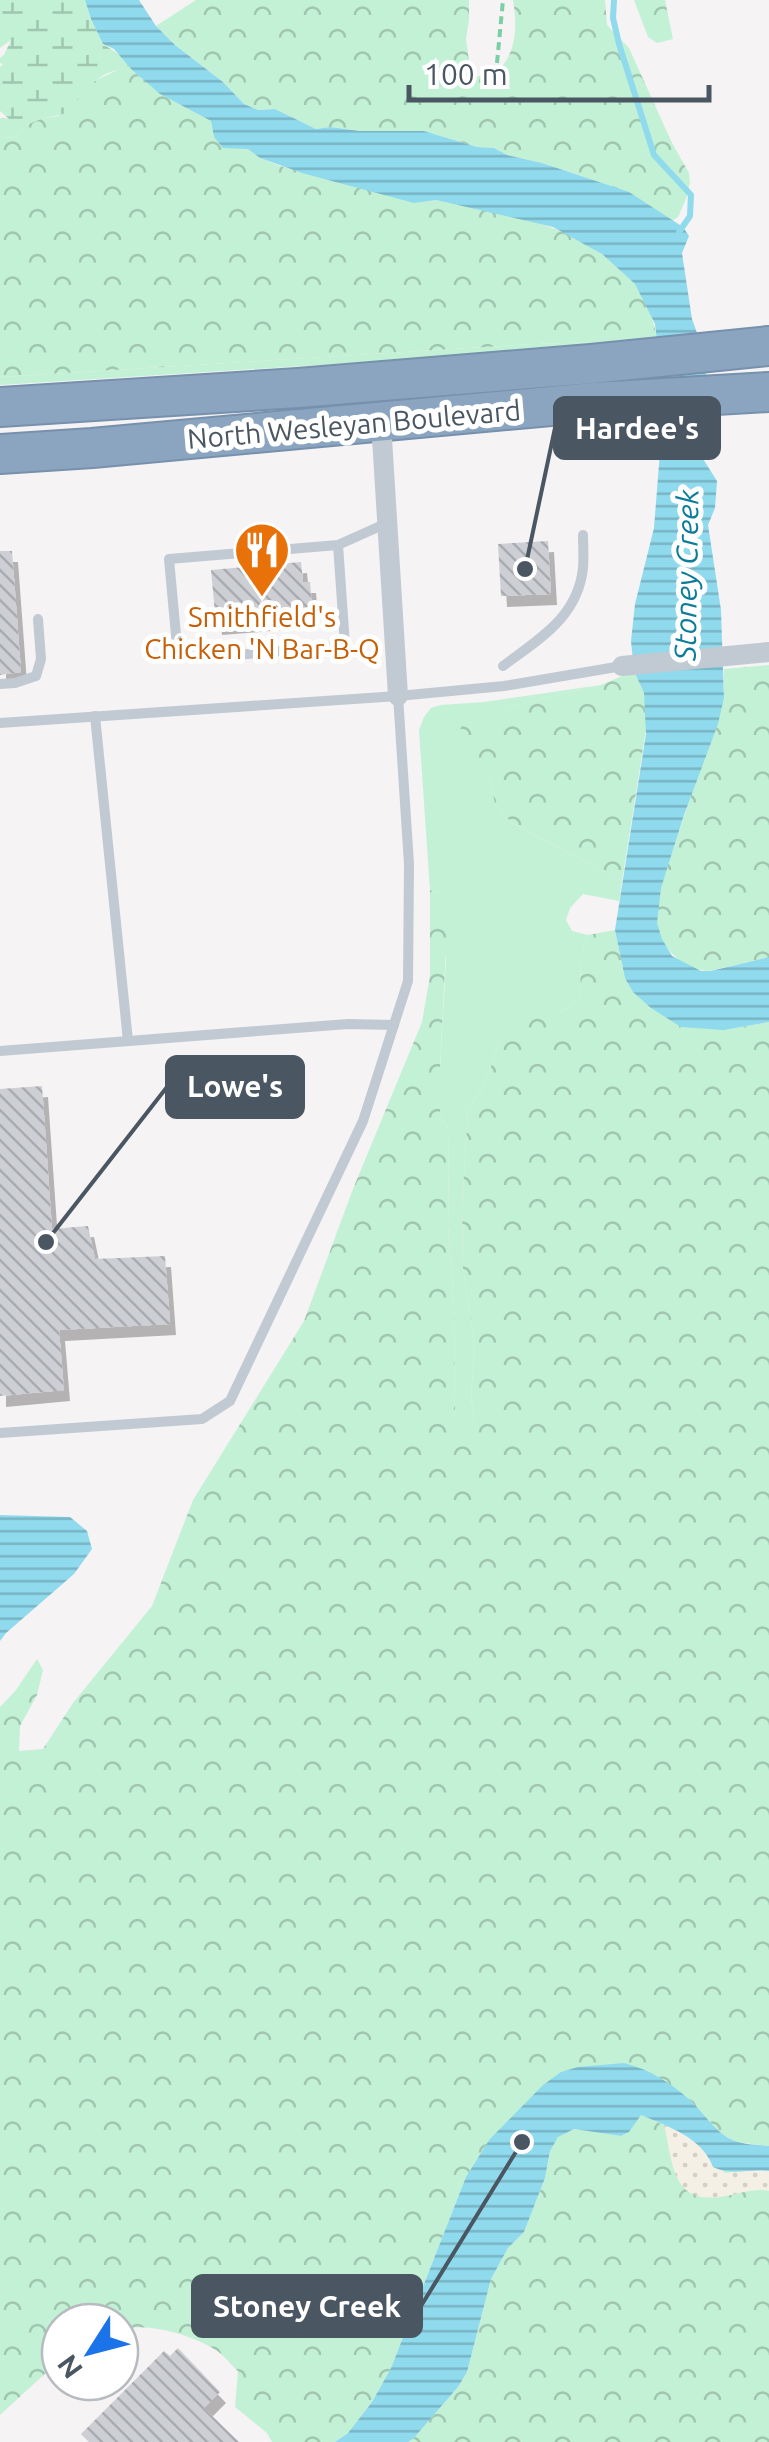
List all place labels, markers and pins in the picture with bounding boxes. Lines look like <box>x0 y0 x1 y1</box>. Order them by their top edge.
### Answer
callout: Hardee's <box>555 398 719 458</box>
restaurant icon: Smithfield's Chicken 'N Bar-B-Q <box>232 520 292 599</box>
place label: Smithfield's Chicken 'N Bar-B-Q <box>144 601 380 664</box>
callout: Lowe's <box>167 1057 303 1117</box>
callout: Stoney Creek <box>193 2276 421 2336</box>

